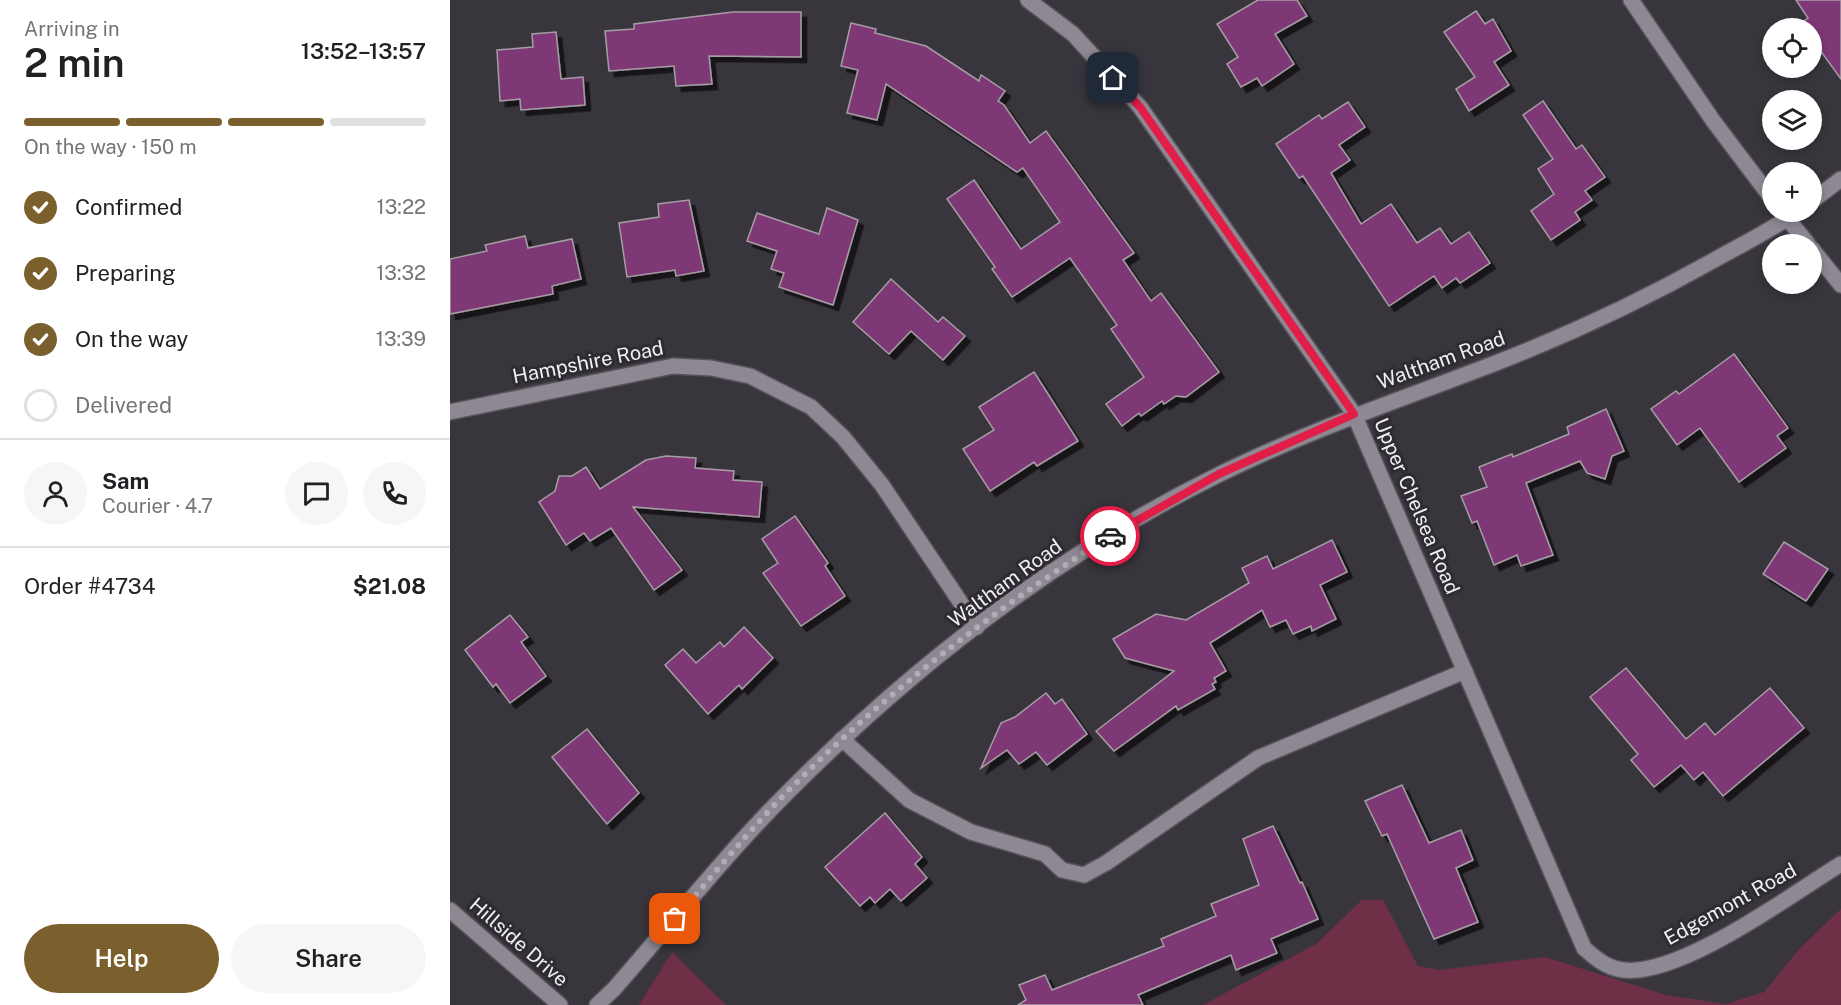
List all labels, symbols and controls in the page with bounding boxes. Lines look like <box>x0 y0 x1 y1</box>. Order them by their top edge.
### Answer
text: Arriving in <box>24 17 119 41</box>
map controls <box>1762 18 1822 294</box>
button: locate <box>1762 18 1822 78</box>
text: 13:52–13:57 <box>301 38 426 64</box>
text: 2 min <box>24 40 125 86</box>
pin <box>1087 52 1138 103</box>
icon: home <box>1096 61 1129 94</box>
button: layers <box>1762 90 1822 150</box>
text: On the way · 150 m <box>24 135 196 159</box>
button: + <box>1762 162 1822 222</box>
icon: check <box>24 191 57 224</box>
text: Confirmed <box>75 194 182 220</box>
text: 13:22 <box>377 195 426 219</box>
button: − <box>1762 234 1822 294</box>
icon: check <box>24 257 57 290</box>
text: Preparing <box>75 260 176 286</box>
text: 13:32 <box>376 261 426 285</box>
icon: check <box>24 323 57 356</box>
text: On the way <box>75 326 188 352</box>
street label: Waltham Road <box>1374 326 1508 394</box>
text: 13:39 <box>376 327 426 351</box>
street label: Hampshire Road <box>510 336 666 388</box>
text: Delivered <box>75 392 172 418</box>
street label: Upper Chelsea Road <box>1369 414 1465 598</box>
button: person <box>24 462 87 525</box>
button: chat <box>285 462 348 525</box>
button: phone <box>363 462 426 525</box>
text: Sam <box>102 468 149 494</box>
text: Courier · 4.7 <box>102 494 213 518</box>
courier <box>1080 506 1140 566</box>
icon: car <box>1094 520 1127 553</box>
street label: Waltham Road <box>944 534 1066 632</box>
text: Order #4734 <box>24 573 155 599</box>
text: $21.08 <box>353 573 426 599</box>
street label: Edgemont Road <box>1660 858 1800 950</box>
street label: Hillside Drive <box>465 893 573 991</box>
pin <box>649 893 700 944</box>
icon: bag <box>658 902 691 935</box>
button: Help <box>24 924 219 993</box>
button: Share <box>231 924 426 993</box>

